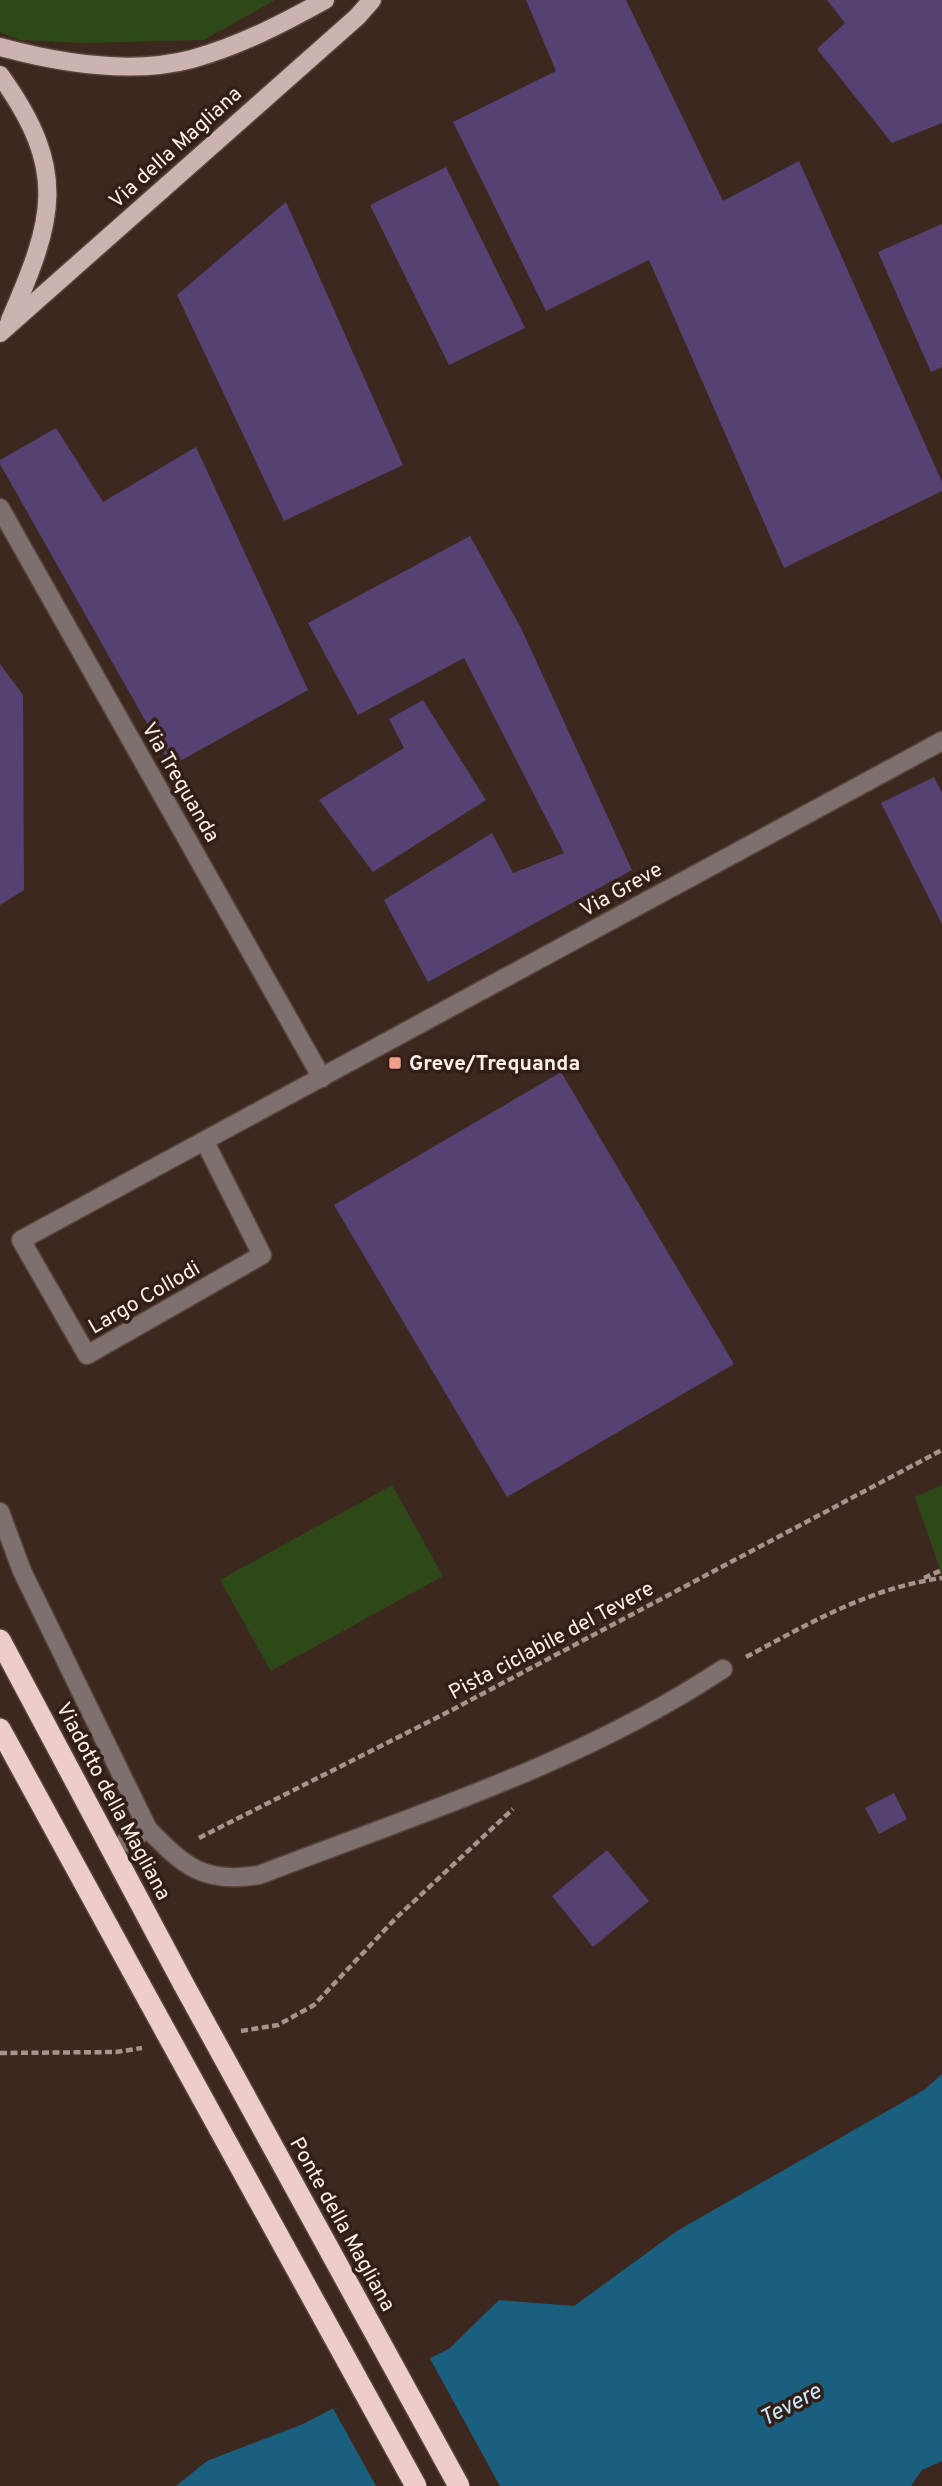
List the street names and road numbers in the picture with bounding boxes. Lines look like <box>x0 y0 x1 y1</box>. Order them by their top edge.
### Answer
street label: Via della Magliana <box>104 81 248 215</box>
street label: Via Trequanda <box>135 718 225 848</box>
street label: Via Greve <box>576 857 668 924</box>
street label: Largo Collodi <box>84 1255 205 1341</box>
street label: Pista ciclabile del Tevere <box>444 1576 659 1707</box>
street label: Viadotto della Magliana <box>49 1698 176 1905</box>
street label: Ponte della Magliana <box>283 2133 401 2317</box>

